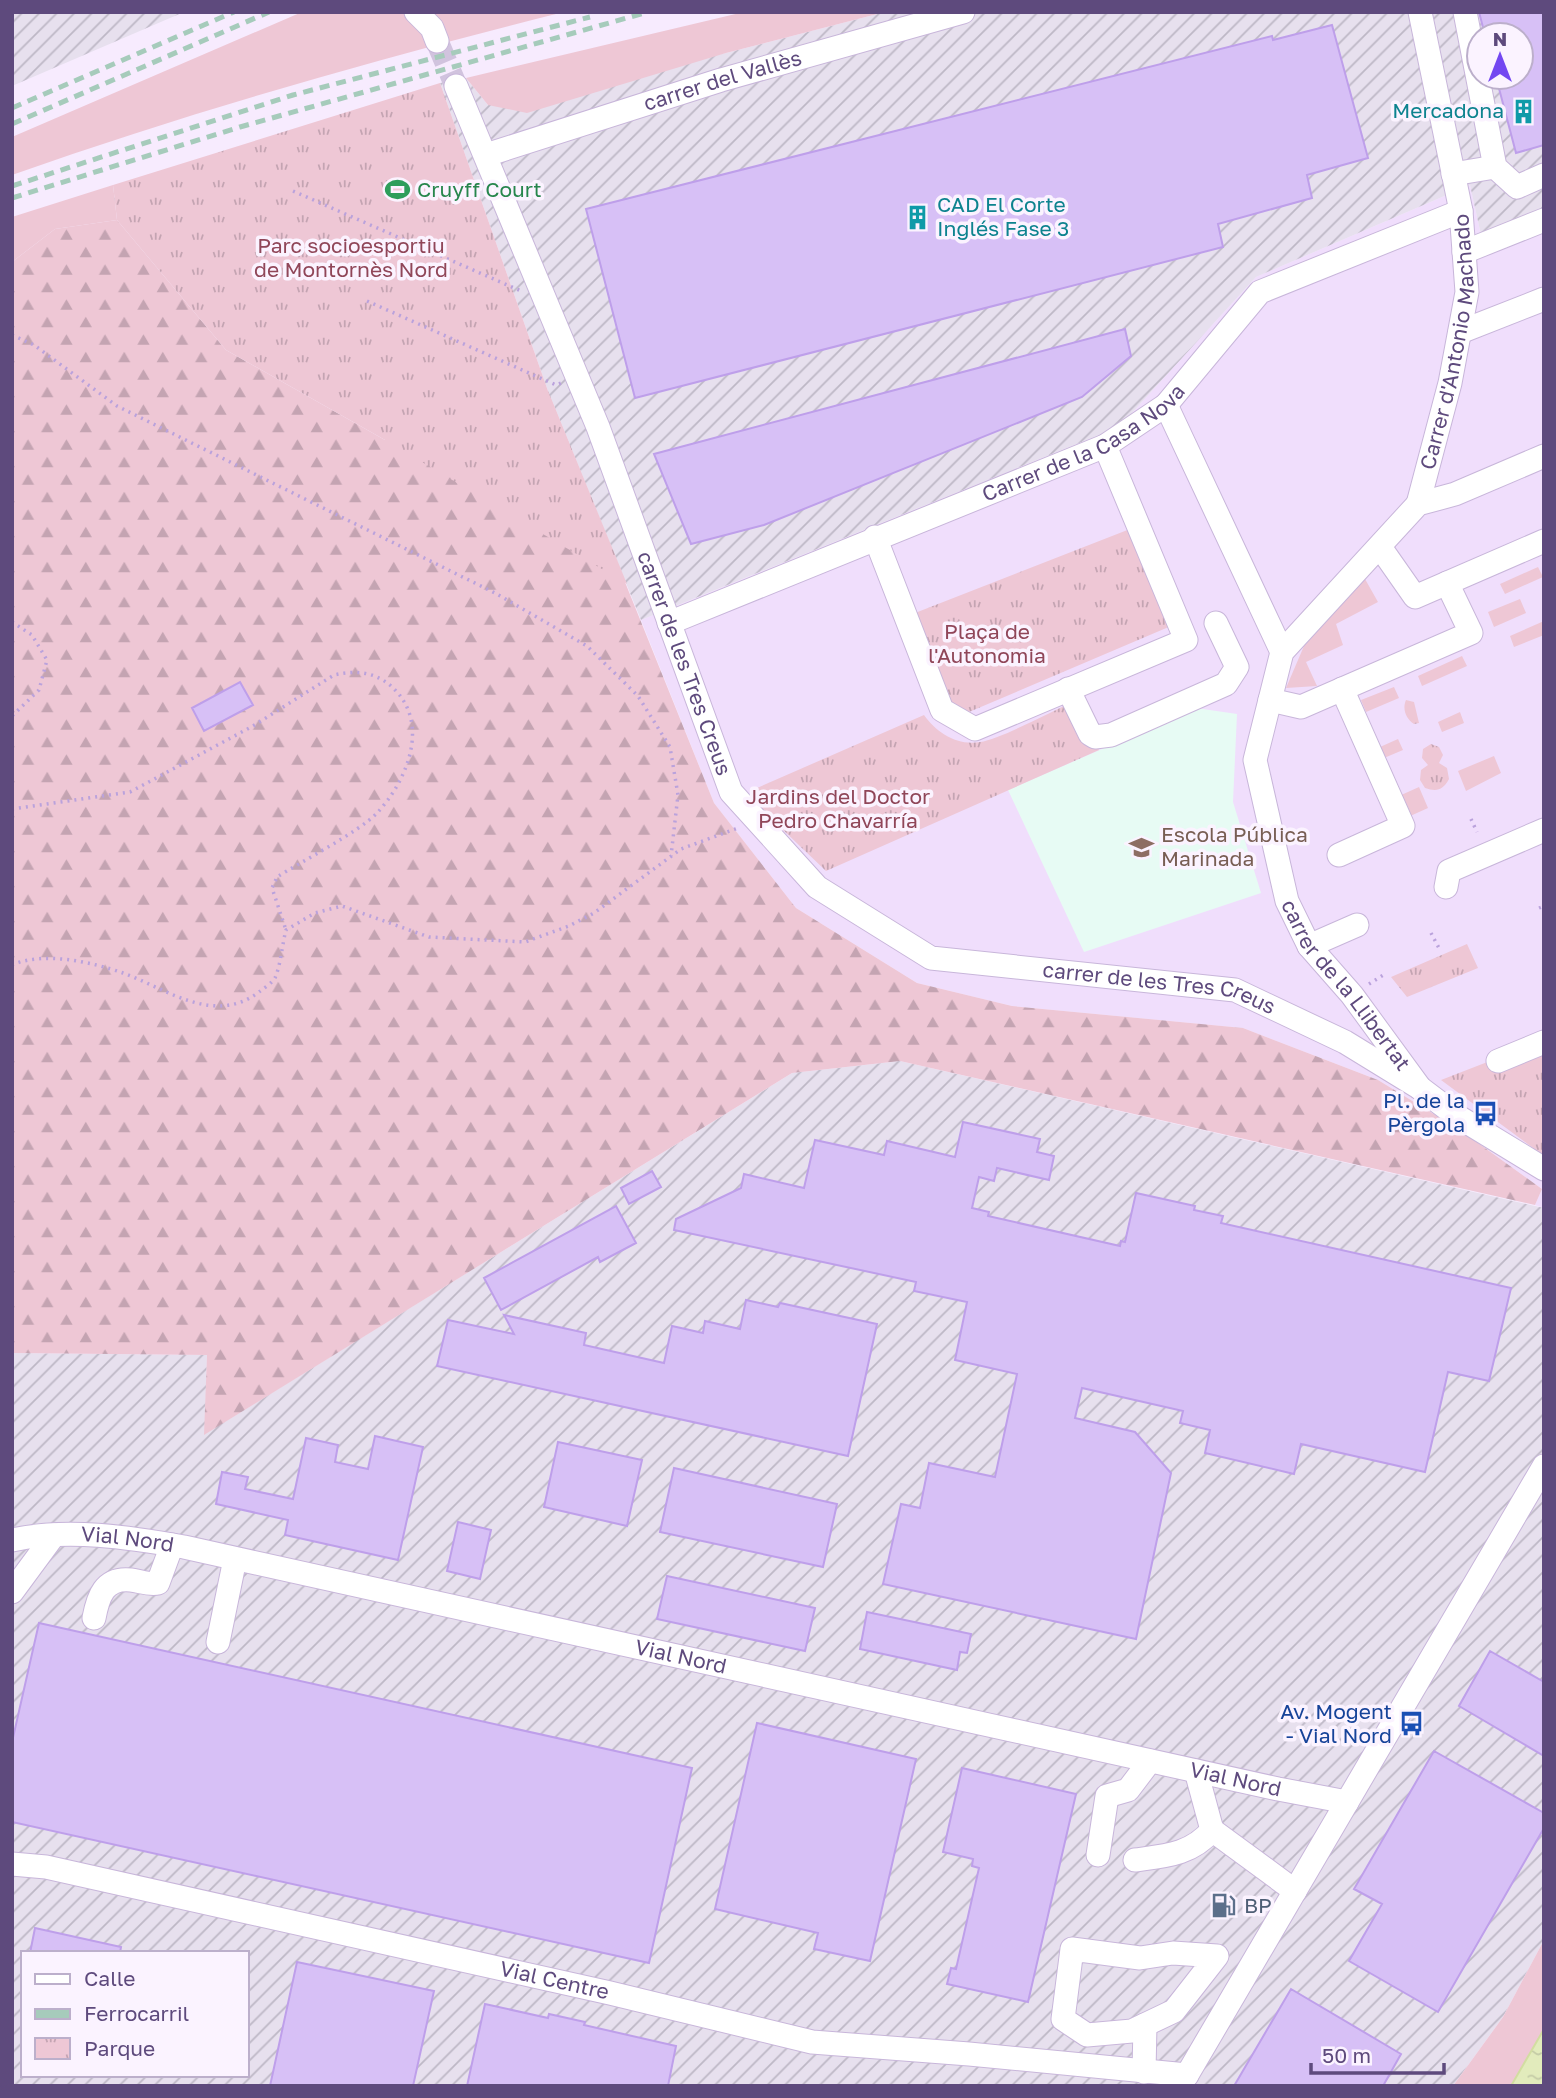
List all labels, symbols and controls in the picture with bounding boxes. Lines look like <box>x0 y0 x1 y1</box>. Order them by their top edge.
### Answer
north arrow <box>1465 21 1535 91</box>
text: N <box>1493 27 1507 50</box>
street label: carrer del Vallès <box>640 44 804 116</box>
place label: Mercadona <box>1392 97 1504 123</box>
building icon: Mercadona <box>1510 97 1538 125</box>
sports icon: Cruyff Court <box>383 176 411 204</box>
place label: Cruyff Court <box>417 176 542 202</box>
place label: CAD El Corte Inglés Fase 3 <box>937 191 1069 241</box>
building icon: CAD El Corte Inglés Fase 3 <box>903 203 931 231</box>
street label: Carrer d'Antonio Machado <box>1414 213 1480 472</box>
park label: Parc socioesportiu de Montornès Nord <box>254 232 448 282</box>
street label: Carrer de la Casa Nova <box>978 378 1190 507</box>
street label: carrer de les Tres Creus <box>632 547 738 779</box>
park label: Plaça de l'Autonomia <box>928 618 1046 668</box>
park label: Jardins del Doctor Pedro Chavarría <box>746 783 930 833</box>
place label: Escola Pública Marinada <box>1161 821 1308 871</box>
school or university icon: Escola Pública Marinada <box>1127 833 1155 861</box>
street label: carrer de la Llibertat <box>1276 895 1417 1075</box>
street label: carrer de les Tres Creus <box>1042 956 1280 1019</box>
place label: Pl. de la Pèrgola <box>1383 1087 1465 1137</box>
bus stop icon: Pl. de la Pèrgola <box>1471 1099 1499 1127</box>
street label: Vial Nord <box>81 1520 176 1557</box>
street label: Vial Nord <box>633 1633 729 1679</box>
place label: Av. Mogent - Vial Nord <box>1280 1698 1392 1748</box>
bus stop icon: Av. Mogent - Vial Nord <box>1398 1710 1426 1738</box>
street label: Vial Nord <box>1187 1756 1284 1801</box>
fuel station icon: BP <box>1210 1892 1238 1920</box>
place label: BP <box>1244 1892 1272 1918</box>
legend <box>21 1951 248 2077</box>
street label: Vial Centre <box>497 1955 612 2004</box>
text: Calle <box>84 1965 136 1991</box>
text: Ferrocarril <box>84 2000 189 2026</box>
scale bar <box>1311 2032 1444 2076</box>
text: Parque <box>84 2035 155 2061</box>
text: 50 m <box>1322 2042 1371 2068</box>

